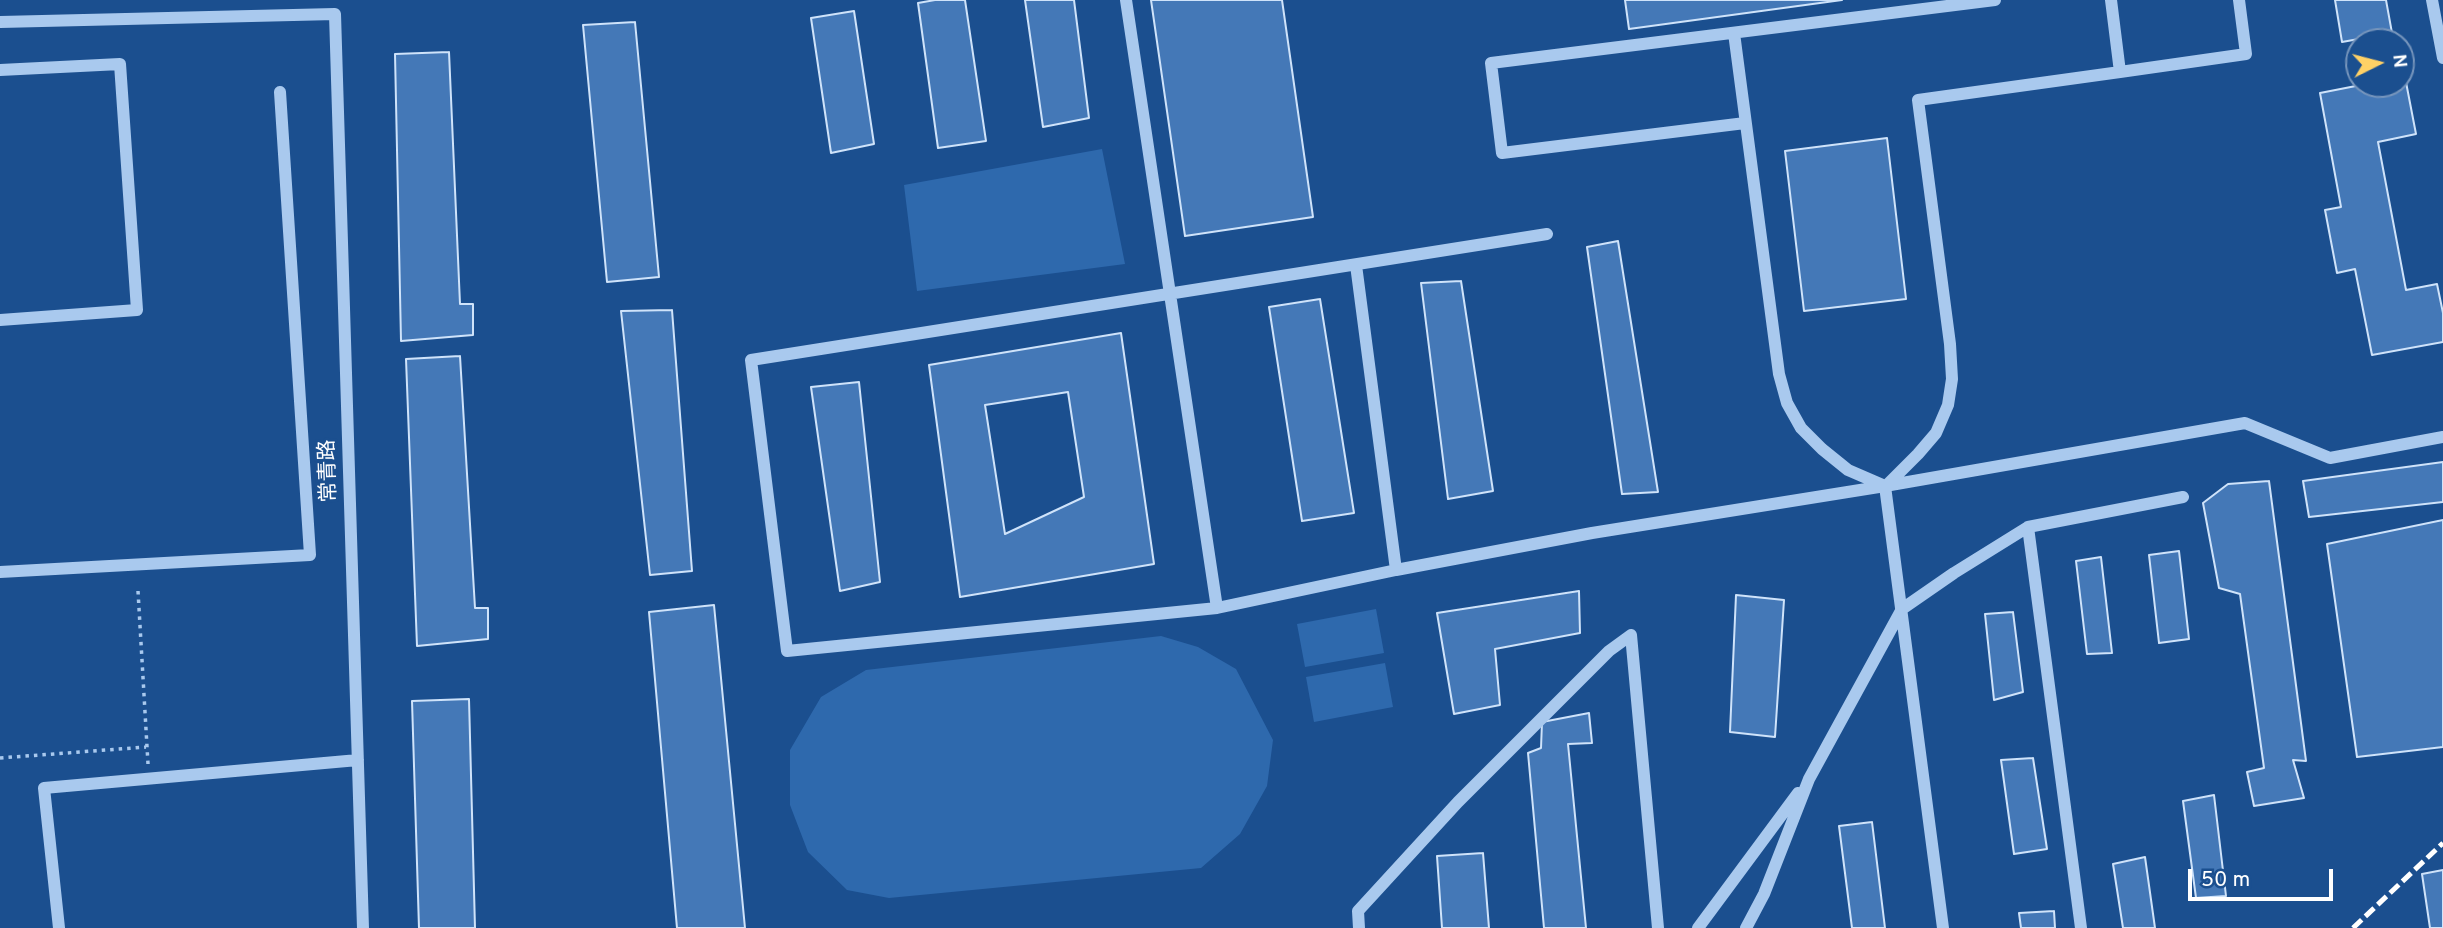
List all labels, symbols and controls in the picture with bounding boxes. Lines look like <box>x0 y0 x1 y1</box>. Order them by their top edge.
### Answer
north arrow <box>2345 28 2415 98</box>
text: N <box>2386 53 2412 69</box>
street label: 常青路 <box>316 439 344 503</box>
scale bar <box>2191 855 2336 899</box>
text: 50 m <box>2201 867 2250 894</box>

